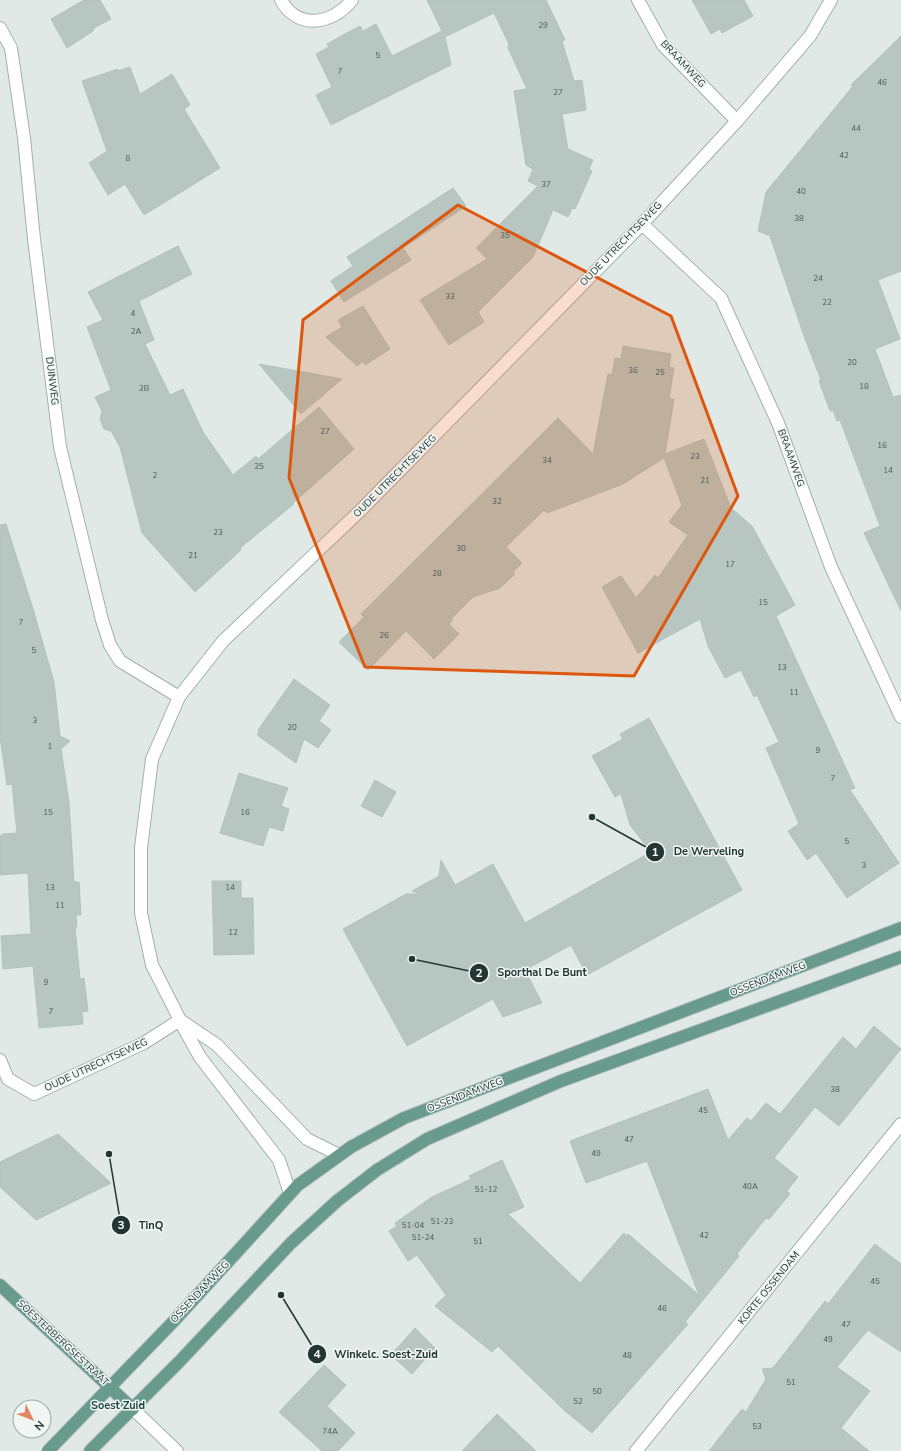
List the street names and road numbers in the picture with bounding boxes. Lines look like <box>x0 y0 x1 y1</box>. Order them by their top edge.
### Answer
street label: BRAAMWEG <box>657 37 709 91</box>
street label: OUDE UTRECHTSEWEG <box>577 199 665 289</box>
street label: DUINWEG <box>42 356 62 406</box>
street label: BRAAMWEG <box>774 427 808 489</box>
street label: OUDE UTRECHTSEWEG <box>350 431 440 521</box>
street label: OSSENDAMWEG <box>728 958 808 1000</box>
street label: OUDE UTRECHTSEWEG <box>42 1035 150 1095</box>
street label: OSSENDAMWEG <box>425 1074 505 1116</box>
street label: KORTE OSSENDAM <box>735 1248 803 1328</box>
street label: OSSENDAMWEG <box>167 1258 233 1326</box>
street label: SOESTERBERGSESTRAAT <box>14 1297 112 1389</box>

